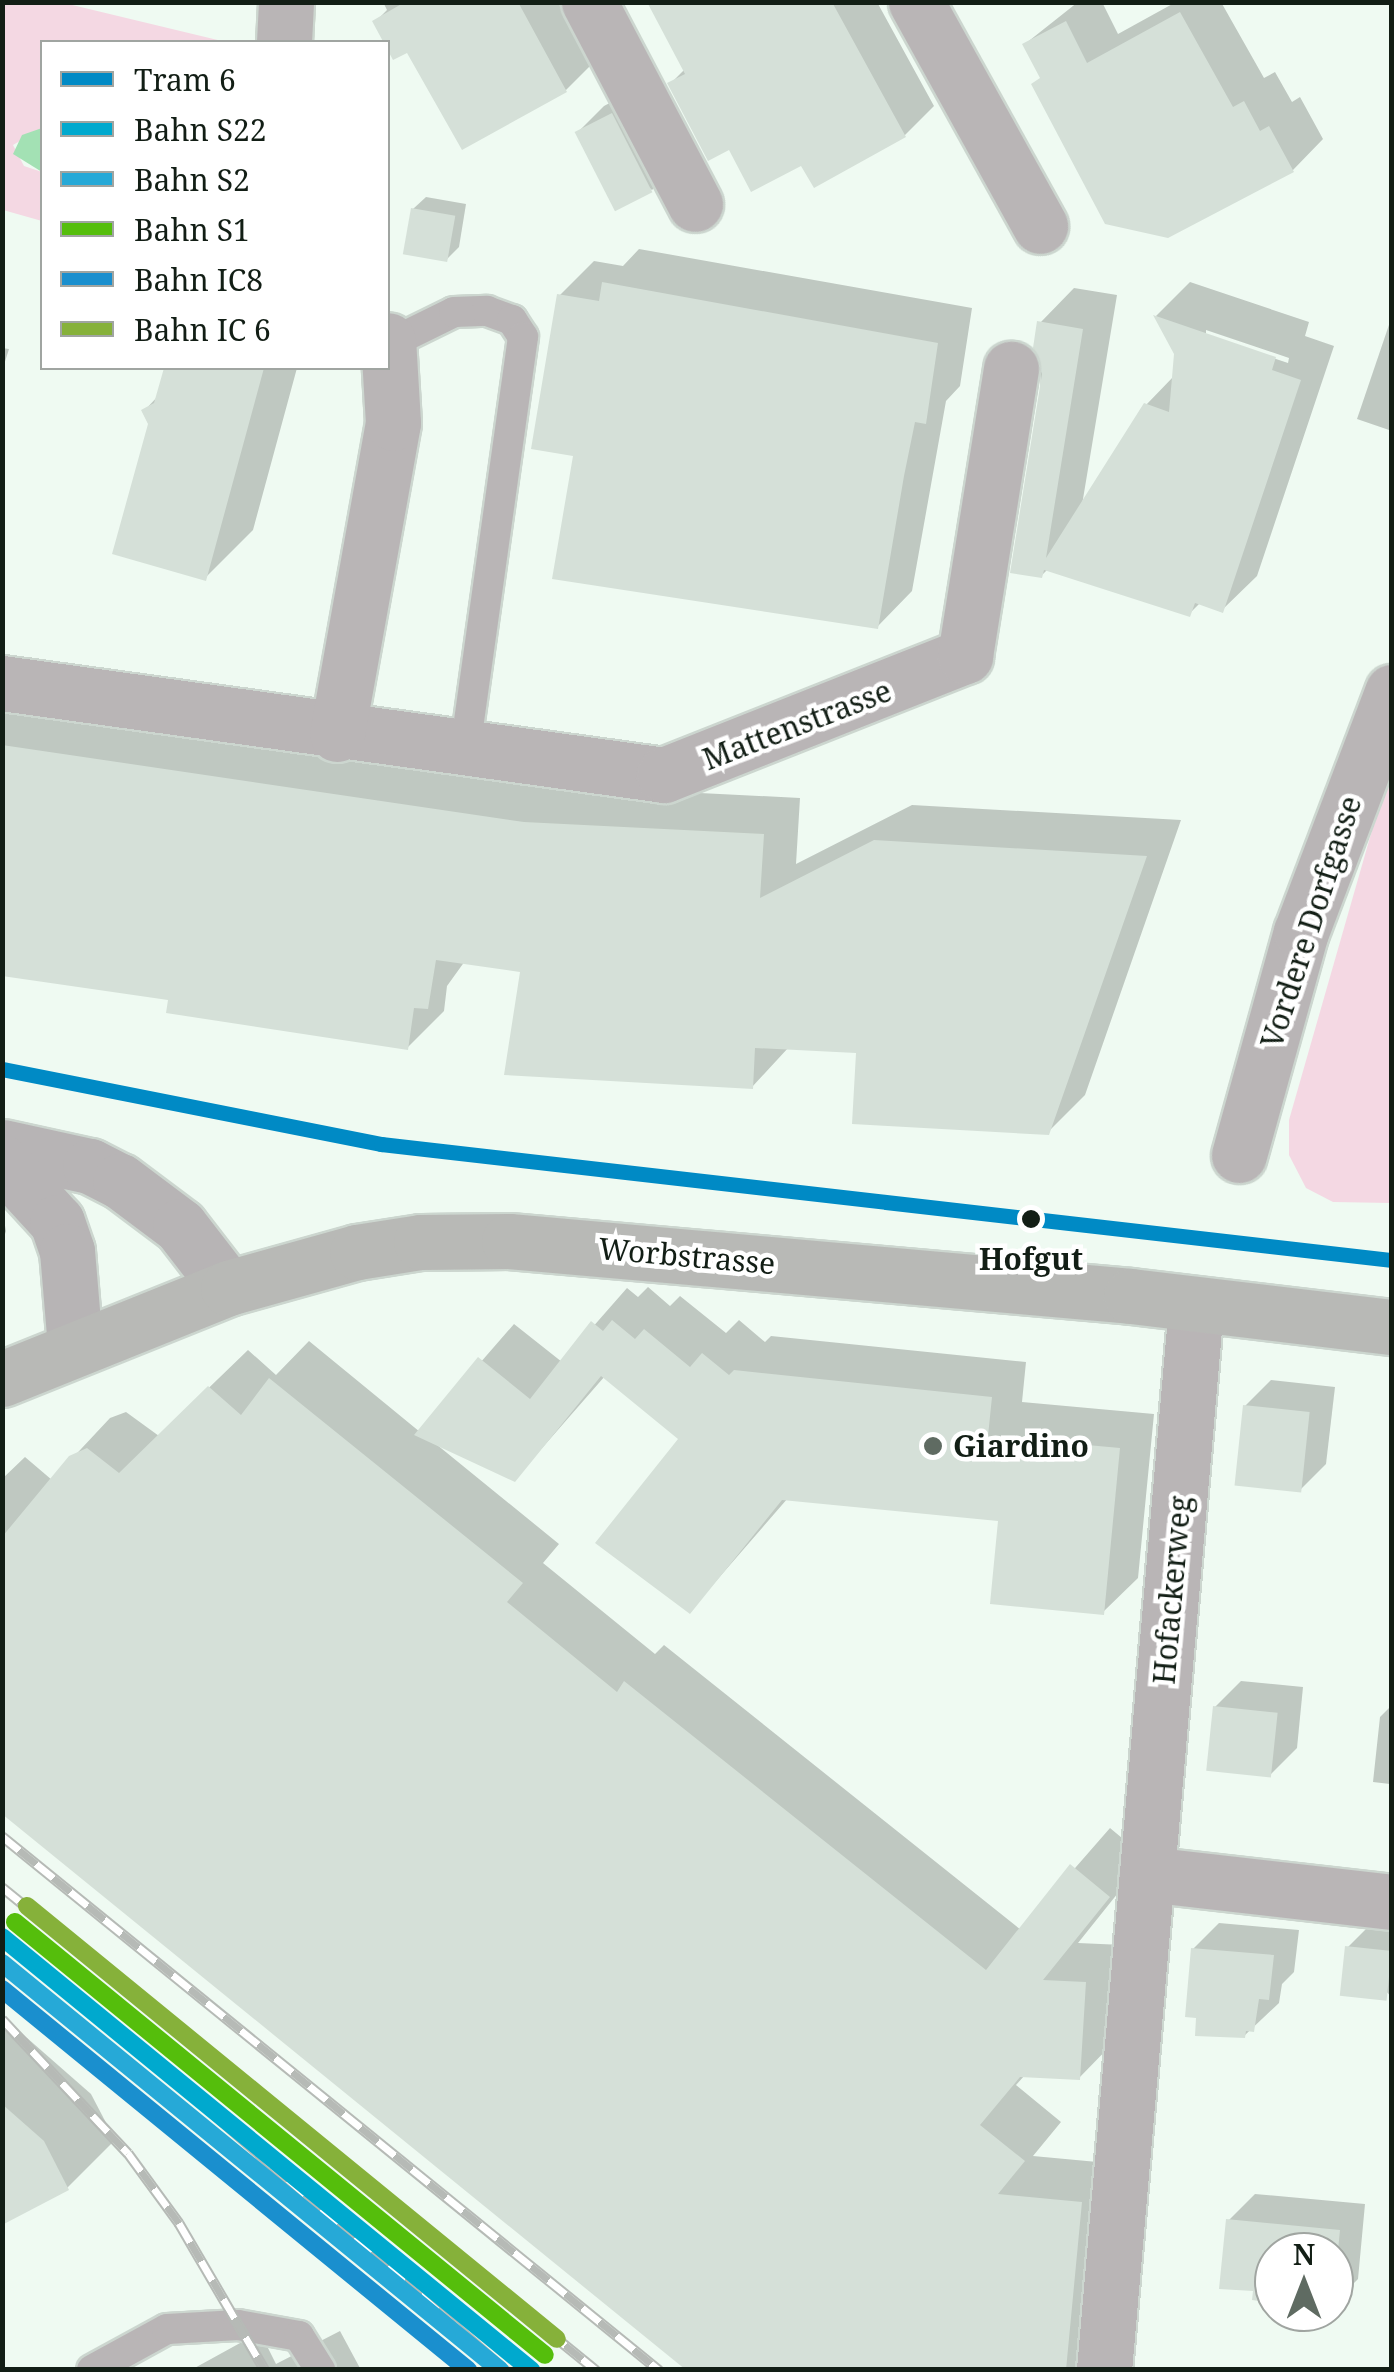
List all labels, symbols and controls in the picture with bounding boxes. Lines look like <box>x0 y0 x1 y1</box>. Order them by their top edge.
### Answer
legend <box>40 40 390 370</box>
text: Tram 6 <box>134 59 236 100</box>
text: Bahn S22 <box>134 109 267 150</box>
text: Bahn S2 <box>134 159 250 200</box>
text: Bahn S1 <box>134 209 250 250</box>
text: Bahn IC8 <box>134 259 263 300</box>
text: Bahn IC 6 <box>134 309 271 350</box>
street label: Mattenstrasse <box>698 673 896 777</box>
street label: Vordere Dorfgasse <box>1253 791 1369 1053</box>
marker: Hofgut <box>1014 1202 1048 1236</box>
street label: Worbstrasse <box>597 1230 777 1282</box>
place label: Hofgut <box>979 1241 1083 1277</box>
place label: Giardino <box>953 1428 1089 1464</box>
marker: Giardino <box>922 1435 944 1457</box>
street label: Hofackerweg <box>1146 1494 1198 1686</box>
north arrow <box>1254 2232 1354 2332</box>
text: N <box>1293 2235 1315 2273</box>

